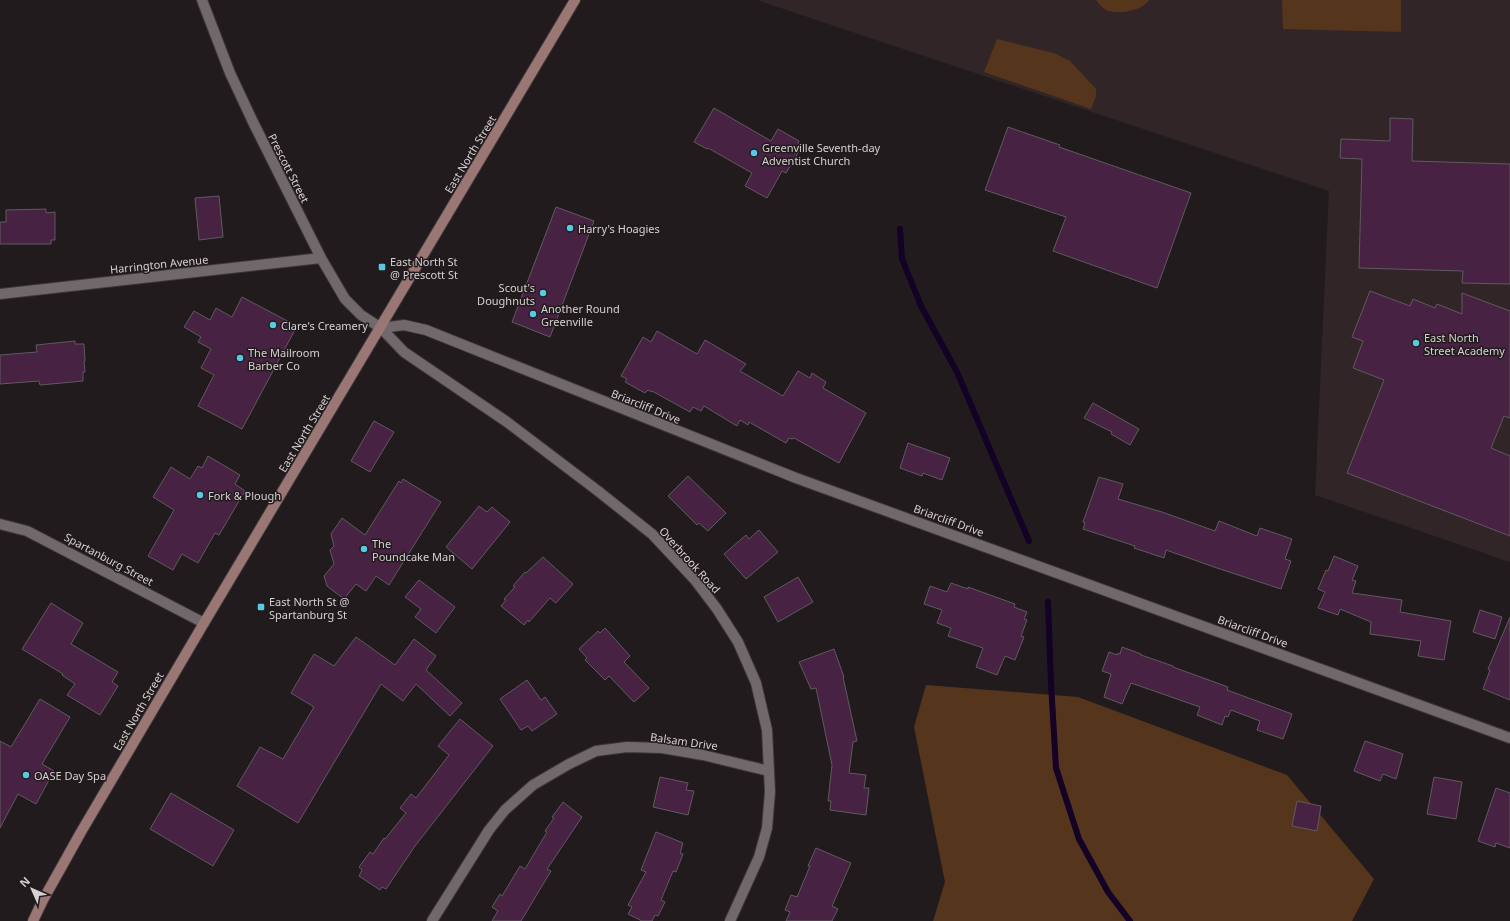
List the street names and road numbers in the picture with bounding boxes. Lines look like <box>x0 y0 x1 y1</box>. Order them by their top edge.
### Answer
street label: East North Street <box>441 112 499 196</box>
street label: Prescott Street <box>265 131 313 205</box>
street label: Harrington Avenue <box>109 251 209 277</box>
street label: Briarcliff Drive <box>609 385 683 427</box>
street label: East North Street <box>275 391 333 475</box>
street label: Briarcliff Drive <box>912 500 986 540</box>
street label: Overbrook Road <box>656 524 724 596</box>
street label: Spartanburg Street <box>62 529 156 589</box>
street label: Briarcliff Drive <box>1216 611 1290 651</box>
street label: East North Street <box>109 669 167 753</box>
street label: Balsam Drive <box>649 729 719 753</box>

